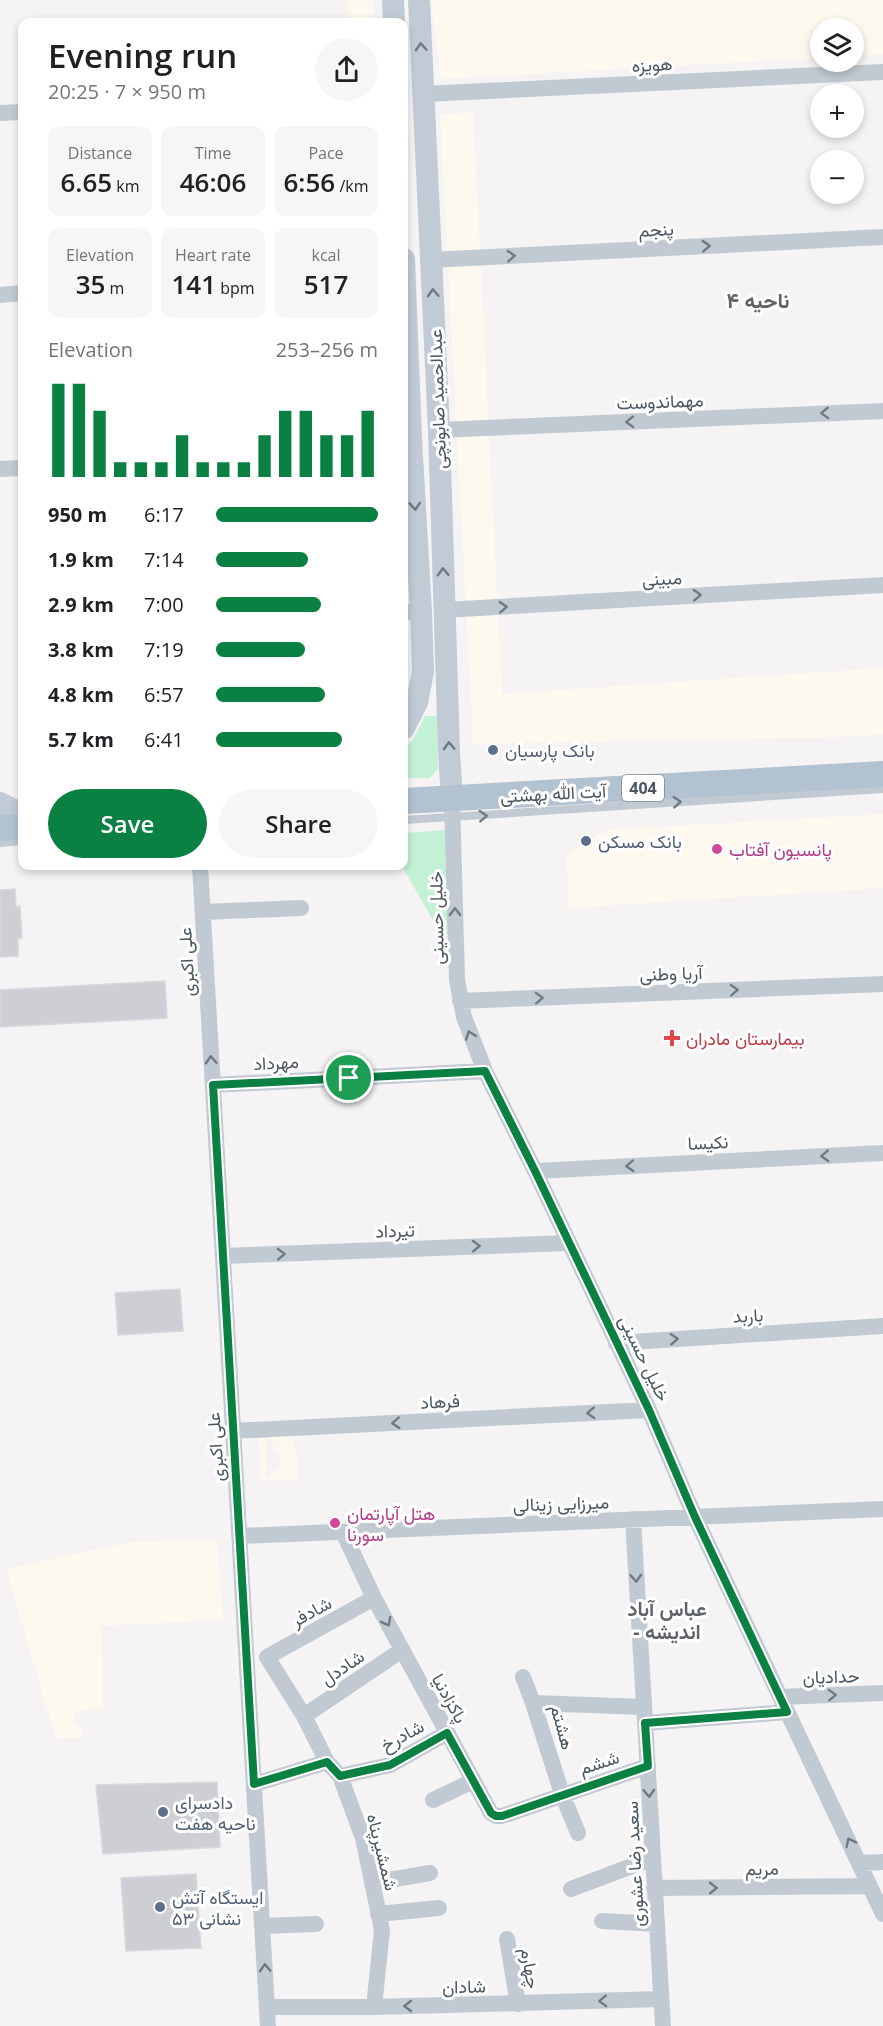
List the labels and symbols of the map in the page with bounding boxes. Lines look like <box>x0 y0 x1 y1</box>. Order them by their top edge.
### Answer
one-way arrow <box>415 42 428 51</box>
street label: هویزه <box>631 51 673 77</box>
street label: پنجم <box>638 216 674 243</box>
one-way arrow <box>701 240 710 253</box>
one-way arrow <box>506 250 515 263</box>
district label: ناحیه ۴ <box>727 286 789 314</box>
one-way arrow <box>427 288 439 297</box>
street label: عبدالحمید صابونچی <box>423 329 452 469</box>
street label: مهماندوست <box>616 387 704 415</box>
one-way arrow <box>820 407 829 420</box>
one-way arrow <box>625 415 634 428</box>
one-way arrow <box>408 502 421 511</box>
street label: مبینی <box>641 565 683 591</box>
one-way arrow <box>437 567 449 576</box>
one-way arrow <box>693 589 702 602</box>
one-way arrow <box>498 600 507 613</box>
place label: بانک پارسیان <box>505 738 594 763</box>
one-way arrow <box>443 741 455 750</box>
marker: بانک پارسیان <box>486 743 500 757</box>
road number: 404 <box>622 775 664 801</box>
street label: آیت الله بهشتی <box>499 778 608 808</box>
one-way arrow <box>673 796 682 809</box>
one-way arrow <box>478 809 487 822</box>
place label: بانک مسکن <box>598 829 682 853</box>
marker: بانک مسکن <box>579 834 593 848</box>
place label: پانسیون آفتاب <box>729 837 832 862</box>
marker: پانسیون آفتاب <box>710 842 724 856</box>
street label: خلیل حسینی <box>423 871 449 965</box>
one-way arrow <box>449 908 462 917</box>
street label: علی‌ اکبری <box>172 927 200 997</box>
street label: آریا وطنی <box>639 960 705 986</box>
one-way arrow <box>730 983 739 996</box>
one-way arrow <box>535 991 544 1004</box>
place label: بیمارستان مادران <box>686 1026 805 1050</box>
marker: بیمارستان مادران <box>663 1029 681 1047</box>
one-way arrow <box>465 1030 478 1041</box>
street label: مهرداد <box>253 1049 299 1075</box>
pin <box>323 1052 374 1103</box>
one-way arrow <box>205 1056 218 1065</box>
street label: نکیسا <box>687 1129 729 1155</box>
one-way arrow <box>820 1150 829 1163</box>
one-way arrow <box>625 1159 634 1172</box>
street label: تیرداد <box>375 1217 415 1243</box>
one-way arrow <box>472 1240 481 1253</box>
one-way arrow <box>277 1248 286 1260</box>
street label: باربد <box>732 1302 764 1328</box>
street label: خلیل حسینی <box>614 1311 676 1405</box>
one-way arrow <box>670 1333 679 1346</box>
street label: فرهاد <box>420 1388 460 1414</box>
one-way arrow <box>586 1406 595 1419</box>
street label: علی‌ اکبری <box>201 1411 229 1483</box>
one-way arrow <box>391 1416 400 1429</box>
street label: میرزایی زینالی <box>512 1489 610 1517</box>
place label: هتل آپارتمان سورنا <box>347 1501 435 1546</box>
marker: هتل آپارتمان سورنا <box>328 1516 342 1530</box>
one-way arrow <box>630 1573 643 1582</box>
street label: شادفر <box>286 1590 335 1632</box>
district label: عباس آباد - اندیشه <box>627 1595 707 1645</box>
one-way arrow <box>380 1616 391 1626</box>
street label: شاددل <box>316 1644 368 1690</box>
street label: حدادیان <box>802 1663 860 1689</box>
street label: پاکزادنیا <box>426 1669 473 1728</box>
one-way arrow <box>827 1689 836 1702</box>
street label: هشتم <box>545 1702 580 1752</box>
street label: شادرخ <box>376 1714 428 1757</box>
street label: ششم <box>576 1744 622 1781</box>
one-way arrow <box>643 1789 656 1798</box>
place label: دادسرای ناحیه هفت <box>175 1790 256 1835</box>
street label: سعید رضا عشوری <box>619 1800 649 1928</box>
marker: دادسرای ناحیه هفت <box>156 1805 170 1819</box>
street label: شمشیرپناه <box>361 1811 404 1893</box>
one-way arrow <box>845 1838 857 1849</box>
street label: مریم <box>745 1856 779 1881</box>
one-way arrow <box>708 1882 717 1894</box>
place label: ایستگاه آتش نشانی ۵۳ <box>172 1885 263 1930</box>
marker: ایستگاه آتش نشانی ۵۳ <box>153 1900 167 1914</box>
street label: چهارم <box>515 1946 546 1991</box>
one-way arrow <box>259 1963 272 1972</box>
street label: شادان <box>442 1974 486 1998</box>
one-way arrow <box>598 1995 607 2007</box>
one-way arrow <box>403 2000 412 2013</box>

